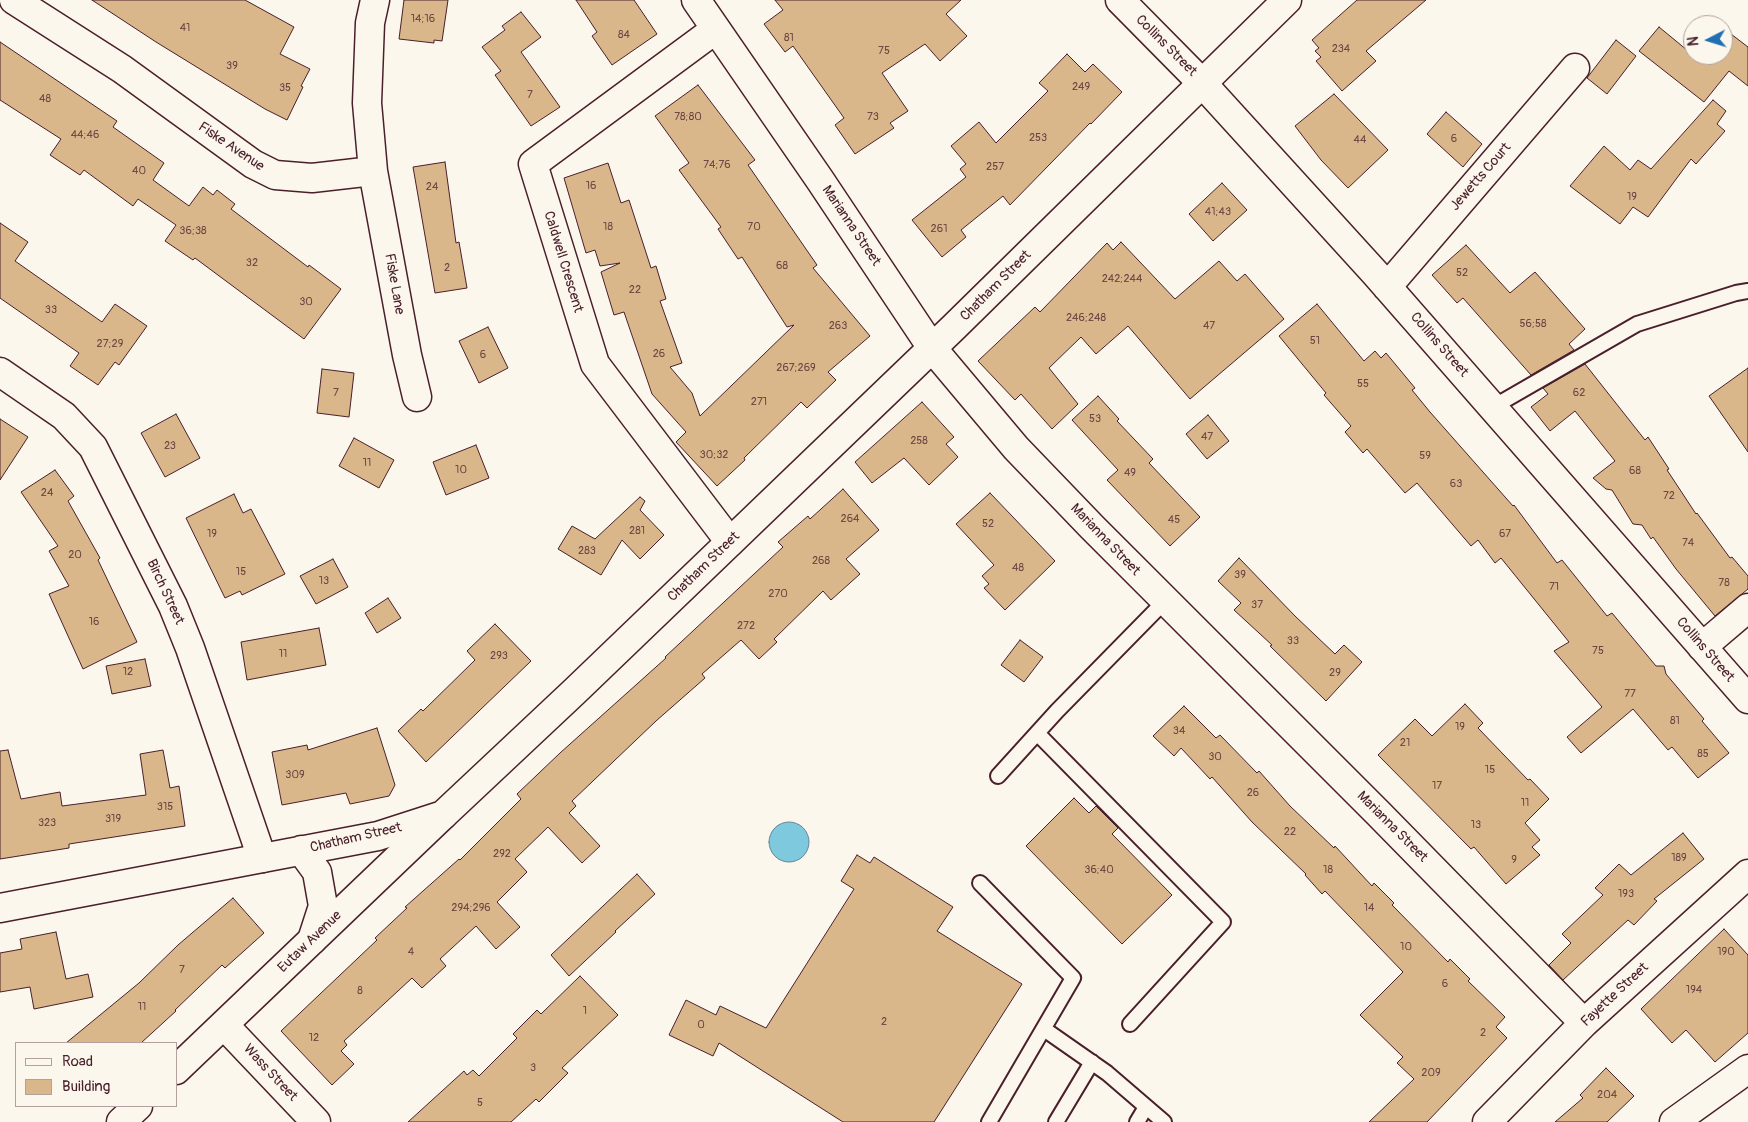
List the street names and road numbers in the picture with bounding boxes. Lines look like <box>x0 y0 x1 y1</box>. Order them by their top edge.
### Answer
street label: Collins Street <box>1132 12 1200 80</box>
street label: Fiske Avenue <box>195 119 267 175</box>
street label: Jewetts Court <box>1447 140 1515 214</box>
street label: Marianna Street <box>818 183 884 269</box>
street label: Caldwell Crescent <box>540 209 586 315</box>
street label: Chatham Street <box>957 247 1035 325</box>
street label: Fiske Lane <box>380 252 408 316</box>
street label: Collins Street <box>1406 309 1472 381</box>
street label: Marianna Street <box>1066 501 1144 579</box>
street label: Chatham Street <box>665 528 743 606</box>
street label: Birch Street <box>143 557 187 627</box>
street label: Collins Street <box>1672 614 1738 686</box>
street label: Marianna Street <box>1353 788 1431 866</box>
street label: Chatham Street <box>309 819 403 857</box>
street label: Eutaw Avenue <box>275 907 345 977</box>
street label: Fayette Street <box>1578 960 1652 1030</box>
street label: Wass Street <box>239 1041 301 1105</box>

